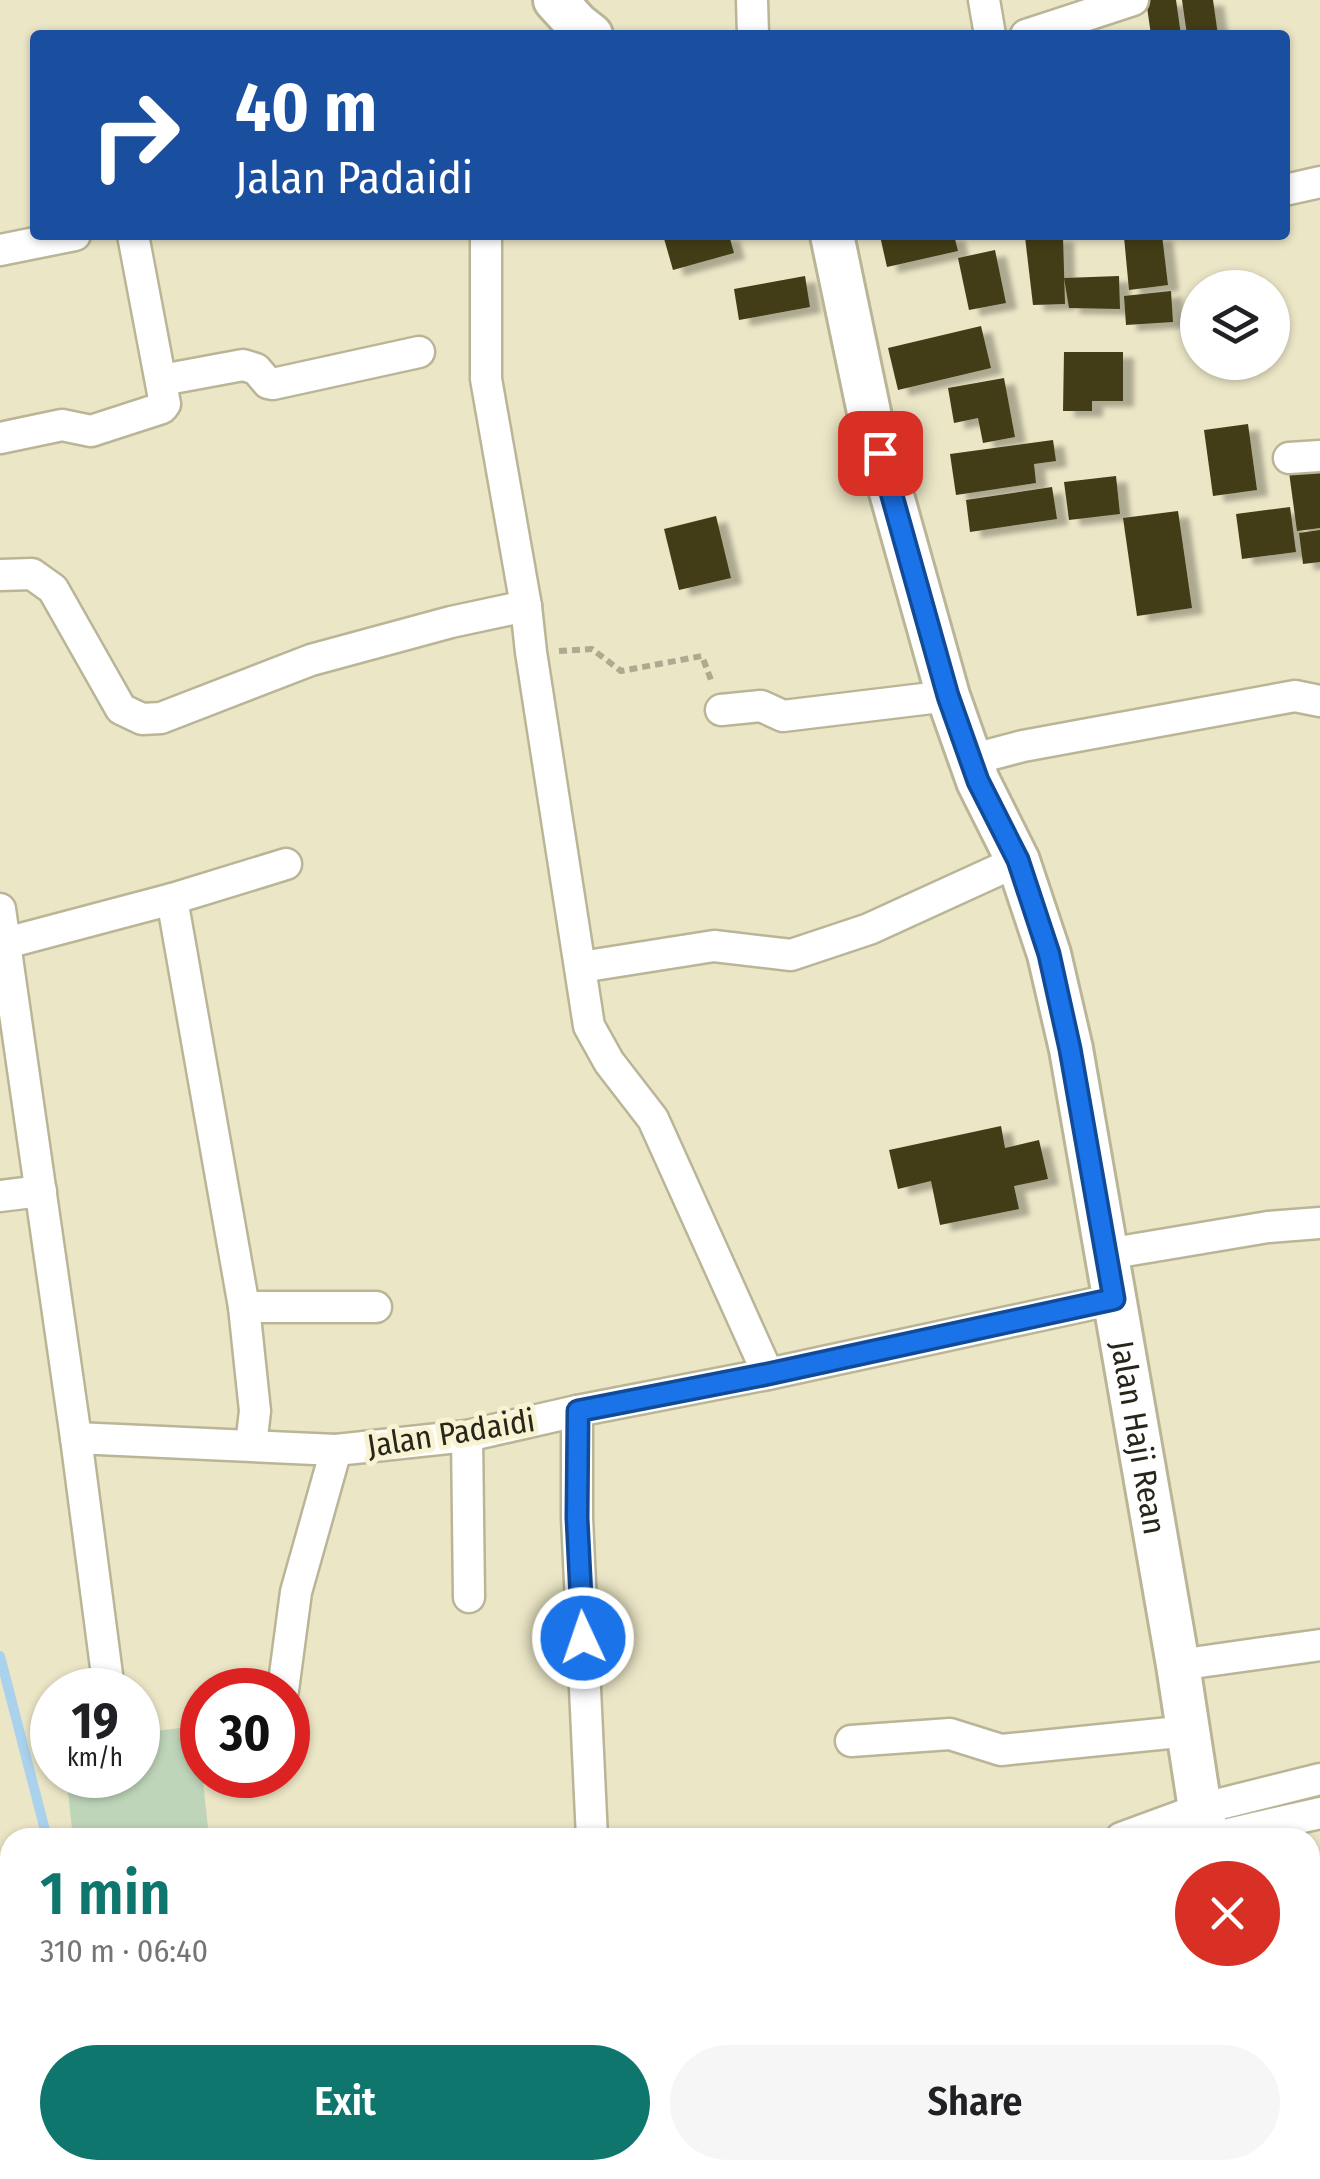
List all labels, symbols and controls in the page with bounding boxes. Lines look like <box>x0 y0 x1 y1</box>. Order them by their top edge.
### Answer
text: 40 m <box>235 66 377 150</box>
icon: right <box>70 70 200 200</box>
text: Jalan Padaidi <box>235 151 473 205</box>
map controls <box>1180 270 1290 380</box>
button: layers <box>1180 270 1290 380</box>
pin <box>838 411 923 496</box>
icon: arrive <box>853 426 908 481</box>
street label: Jalan Haji Rean <box>1103 1338 1174 1537</box>
street label: Jalan Padaidi <box>364 1401 538 1465</box>
position arrow <box>531 1586 635 1690</box>
speed limit sign: 30 <box>180 1668 310 1798</box>
text: 19 <box>71 1691 118 1751</box>
text: km/h <box>67 1743 123 1773</box>
text: 1 min <box>40 1858 171 1930</box>
button: close <box>1175 1861 1280 1966</box>
text: 310 m · 06:40 <box>40 1932 208 1970</box>
button: Exit <box>40 2045 650 2160</box>
button: Share <box>670 2045 1280 2160</box>

